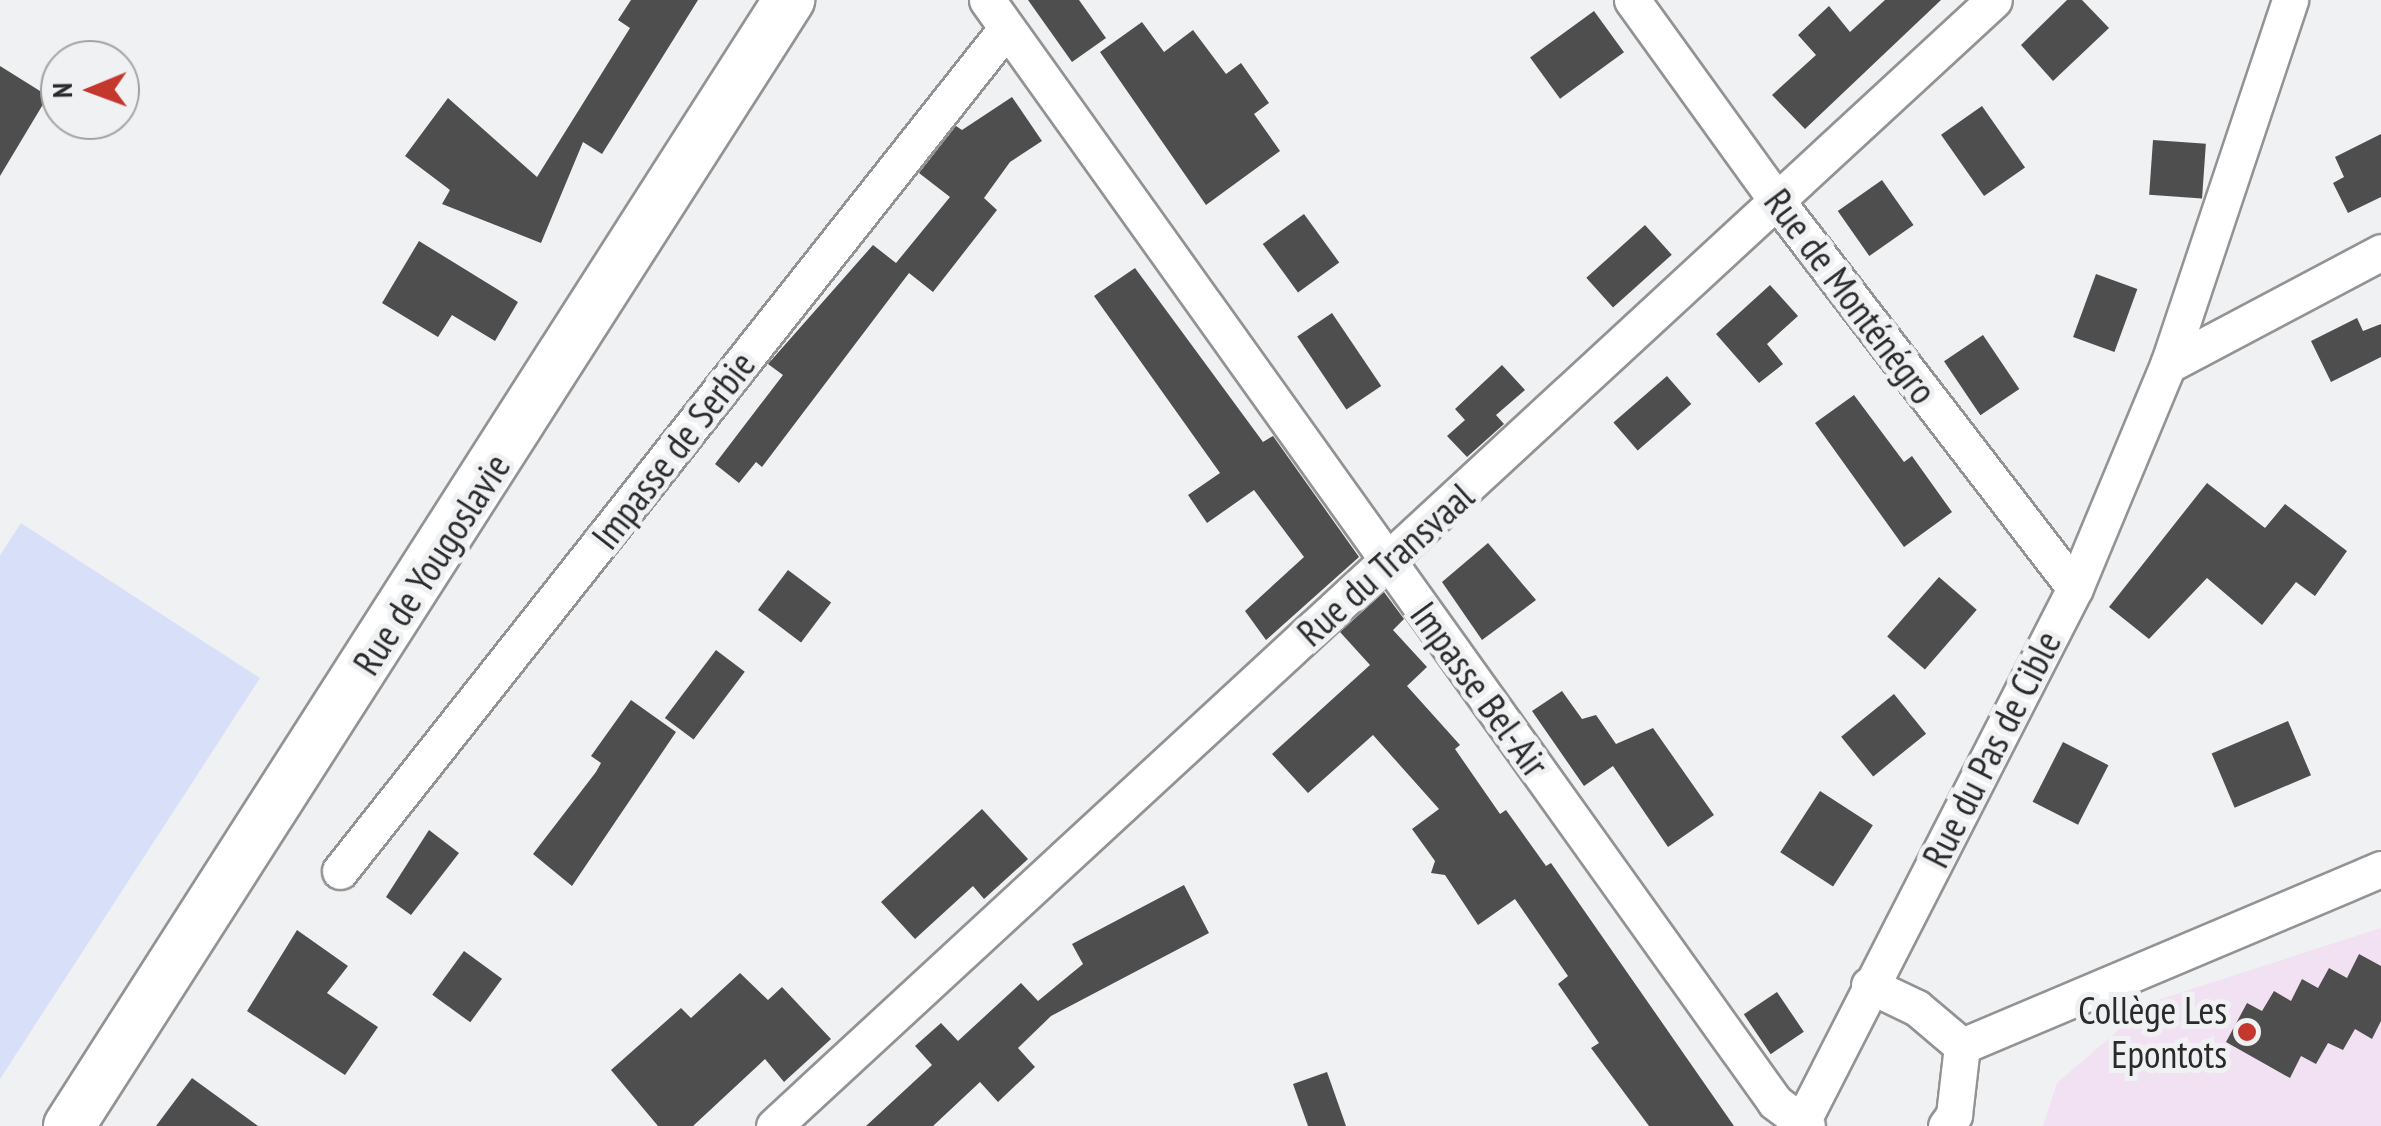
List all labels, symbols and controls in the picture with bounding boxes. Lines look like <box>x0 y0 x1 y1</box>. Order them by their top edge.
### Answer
north arrow <box>40 40 140 140</box>
text: N <box>43 83 80 98</box>
street label: Rue de Monténégro <box>1755 180 1947 412</box>
street label: Impasse de Serbie <box>582 342 764 558</box>
street label: Rue de Yougoslavie <box>343 445 519 683</box>
street label: Rue du Transvaal <box>1287 473 1483 655</box>
street label: Impasse Bel-Air <box>1401 593 1559 785</box>
street label: Rue du Pas de Cible <box>1912 623 2070 875</box>
place label: Collège Les Epontots <box>2078 987 2227 1076</box>
marker: Collège Les Epontots <box>2236 1021 2258 1043</box>

